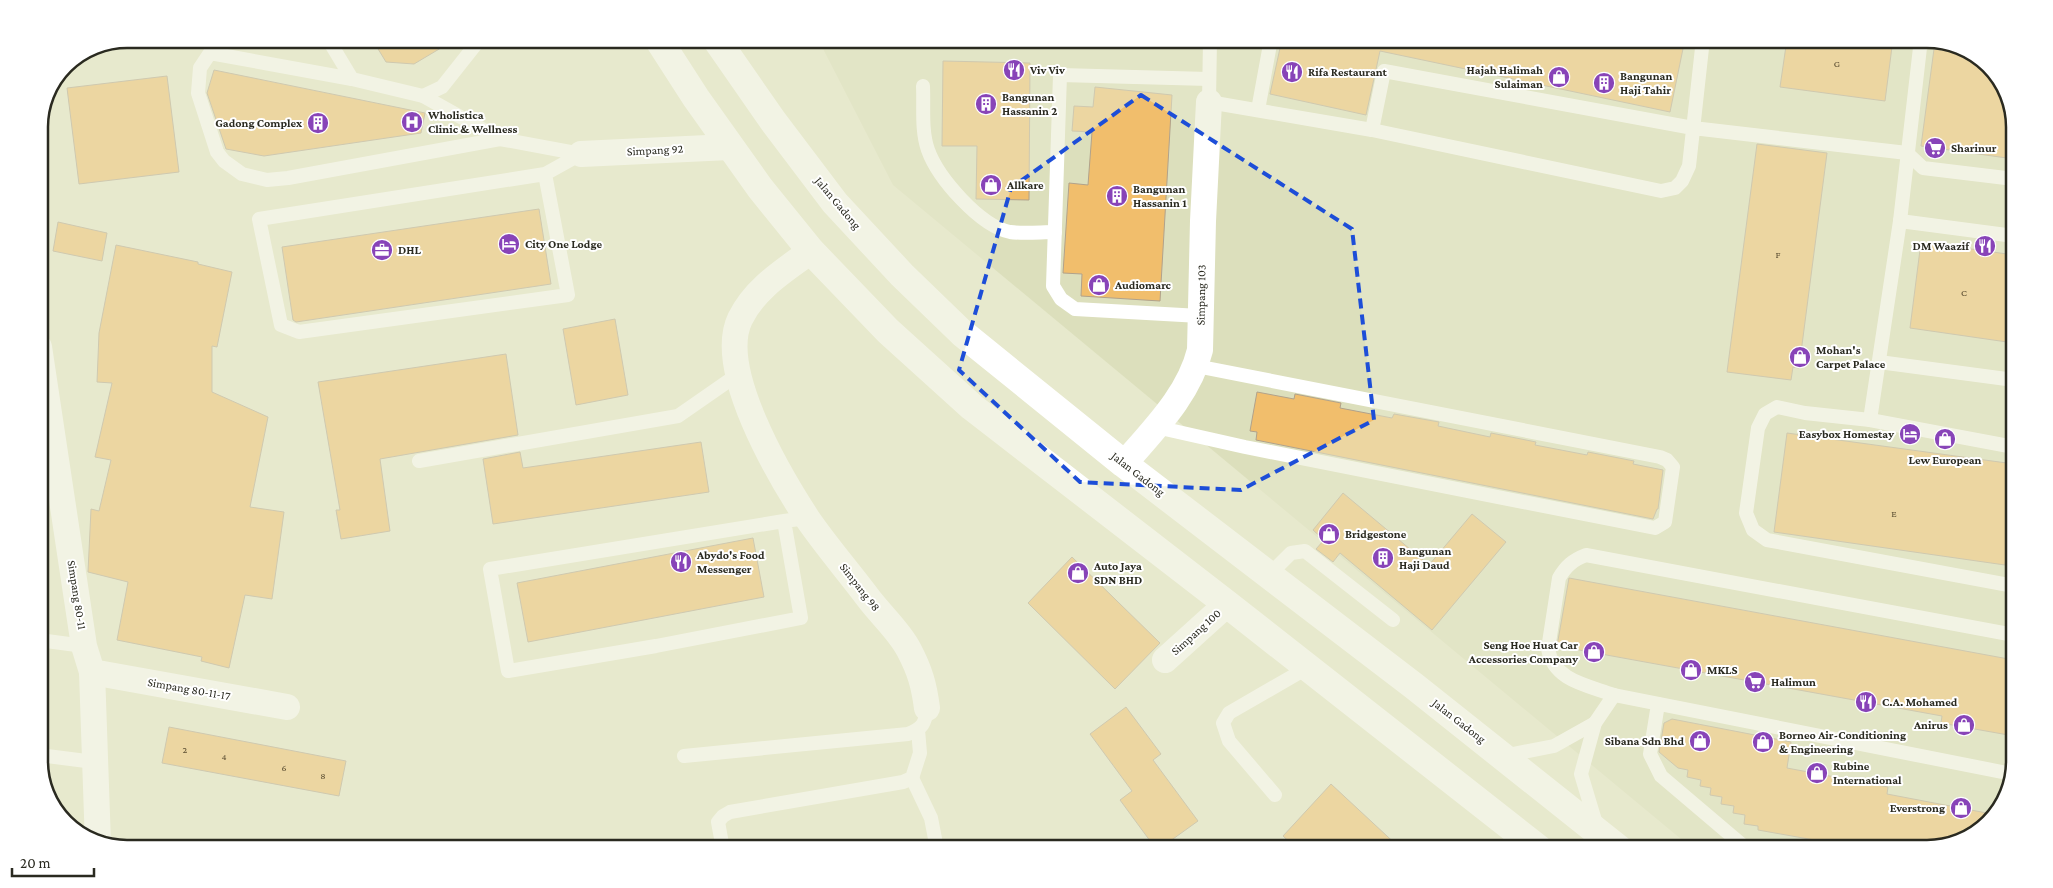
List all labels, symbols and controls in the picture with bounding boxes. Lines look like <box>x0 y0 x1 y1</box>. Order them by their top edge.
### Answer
restaurant icon: Viv Viv <box>1002 58 1026 82</box>
house number: G <box>1834 58 1840 69</box>
restaurant icon: Rifa Restaurant <box>1280 60 1304 84</box>
place label: Viv Viv <box>1029 63 1065 77</box>
place label: Hajah Halimah Sulaiman <box>1467 63 1543 91</box>
place label: Rifa Restaurant <box>1308 65 1388 79</box>
shop icon: Hajah Halimah Sulaiman <box>1547 65 1571 89</box>
place label: Bangunan Haji Tahir <box>1620 69 1672 97</box>
building icon: Bangunan Haji Tahir <box>1592 71 1616 95</box>
place label: Bangunan Hassanin 2 <box>1002 90 1057 118</box>
building icon: Bangunan Hassanin 2 <box>974 92 998 116</box>
place label: Wholistica Clinic & Wellness <box>427 108 517 136</box>
hospital icon: Wholistica Clinic & Wellness <box>400 110 424 134</box>
building icon: Gadong Complex <box>306 111 330 135</box>
place label: Gadong Complex <box>215 116 303 130</box>
supermarket icon: Sharinur <box>1923 136 1947 160</box>
place label: Sharinur <box>1951 141 1997 155</box>
street label: Simpang 92 <box>626 142 684 158</box>
street label: Jalan Gadong <box>811 173 864 232</box>
shop icon: Allkare <box>979 173 1003 197</box>
place label: Allkare <box>1006 178 1044 192</box>
place label: Bangunan Hassanin 1 <box>1133 182 1187 210</box>
building icon: Bangunan Hassanin 1 <box>1105 184 1129 208</box>
hotel icon: City One Lodge <box>497 232 521 256</box>
restaurant icon: DM Waazif <box>1973 234 1997 258</box>
place label: City One Lodge <box>525 237 602 251</box>
office icon: DHL <box>370 238 394 262</box>
place label: DM Waazif <box>1913 239 1970 253</box>
place label: DHL <box>398 243 422 257</box>
house number: F <box>1776 249 1781 260</box>
street label: Simpang 103 <box>1193 264 1209 326</box>
shop icon: Audiomarc <box>1087 273 1111 297</box>
place label: Audiomarc <box>1114 278 1172 292</box>
house number: C <box>1961 287 1967 298</box>
place label: Mohan's Carpet Palace <box>1816 343 1886 371</box>
shop icon: Mohan's Carpet Palace <box>1788 345 1812 369</box>
hotel icon: Easybox Homestay <box>1898 422 1922 446</box>
place label: Easybox Homestay <box>1799 427 1894 441</box>
shop icon: Lew European <box>1933 427 1957 451</box>
street label: Jalan Gadong <box>1108 448 1168 499</box>
place label: Lew European <box>1909 453 1982 467</box>
house number: E <box>1891 508 1897 519</box>
shop icon: Bridgestone <box>1317 522 1341 546</box>
place label: Bridgestone <box>1345 527 1407 541</box>
place label: Bangunan Haji Daud <box>1399 544 1451 572</box>
building icon: Bangunan Haji Daud <box>1371 546 1395 570</box>
place label: Abydo's Food Messenger <box>696 548 765 576</box>
restaurant icon: Abydo's Food Messenger <box>669 550 693 574</box>
street label: Simpang 80-11 <box>65 559 89 631</box>
place label: Auto Jaya SDN BHD <box>1093 559 1142 587</box>
street label: Simpang 98 <box>837 560 883 614</box>
shop icon: Auto Jaya SDN BHD <box>1066 561 1090 585</box>
street label: Simpang 100 <box>1168 606 1224 658</box>
place label: Seng Hoe Huat Car Accessories Company <box>1468 638 1578 666</box>
shop icon: Seng Hoe Huat Car Accessories Company <box>1582 640 1606 664</box>
shop icon: MKLS <box>1679 658 1703 682</box>
place label: MKLS <box>1707 663 1738 677</box>
supermarket icon: Halimun <box>1743 670 1767 694</box>
street label: Simpang 80-11-17 <box>146 675 232 703</box>
place label: Halimun <box>1771 675 1816 689</box>
restaurant icon: C.A. Mohamed <box>1854 690 1878 714</box>
street label: Jalan Gadong <box>1429 695 1489 746</box>
place label: C.A. Mohamed <box>1882 695 1958 709</box>
shop icon: Anirus <box>1952 713 1976 737</box>
place label: Anirus <box>1913 718 1948 732</box>
place label: Borneo Air-Conditioning & Engineering <box>1779 728 1906 756</box>
shop icon: Sibana Sdn Bhd <box>1688 729 1712 753</box>
shop icon: Borneo Air-Conditioning & Engineering <box>1751 730 1775 754</box>
place label: Sibana Sdn Bhd <box>1605 734 1684 748</box>
house number: 2 <box>183 744 188 755</box>
house number: 4 <box>221 751 227 762</box>
place label: Rubine International <box>1833 759 1902 787</box>
shop icon: Rubine International <box>1805 761 1829 785</box>
house number: 6 <box>281 762 287 773</box>
house number: 8 <box>320 770 326 781</box>
shop icon: Everstrong <box>1949 796 1973 820</box>
place label: Everstrong <box>1890 801 1945 815</box>
scale bar <box>12 846 95 878</box>
text: 20 m <box>20 855 51 871</box>

